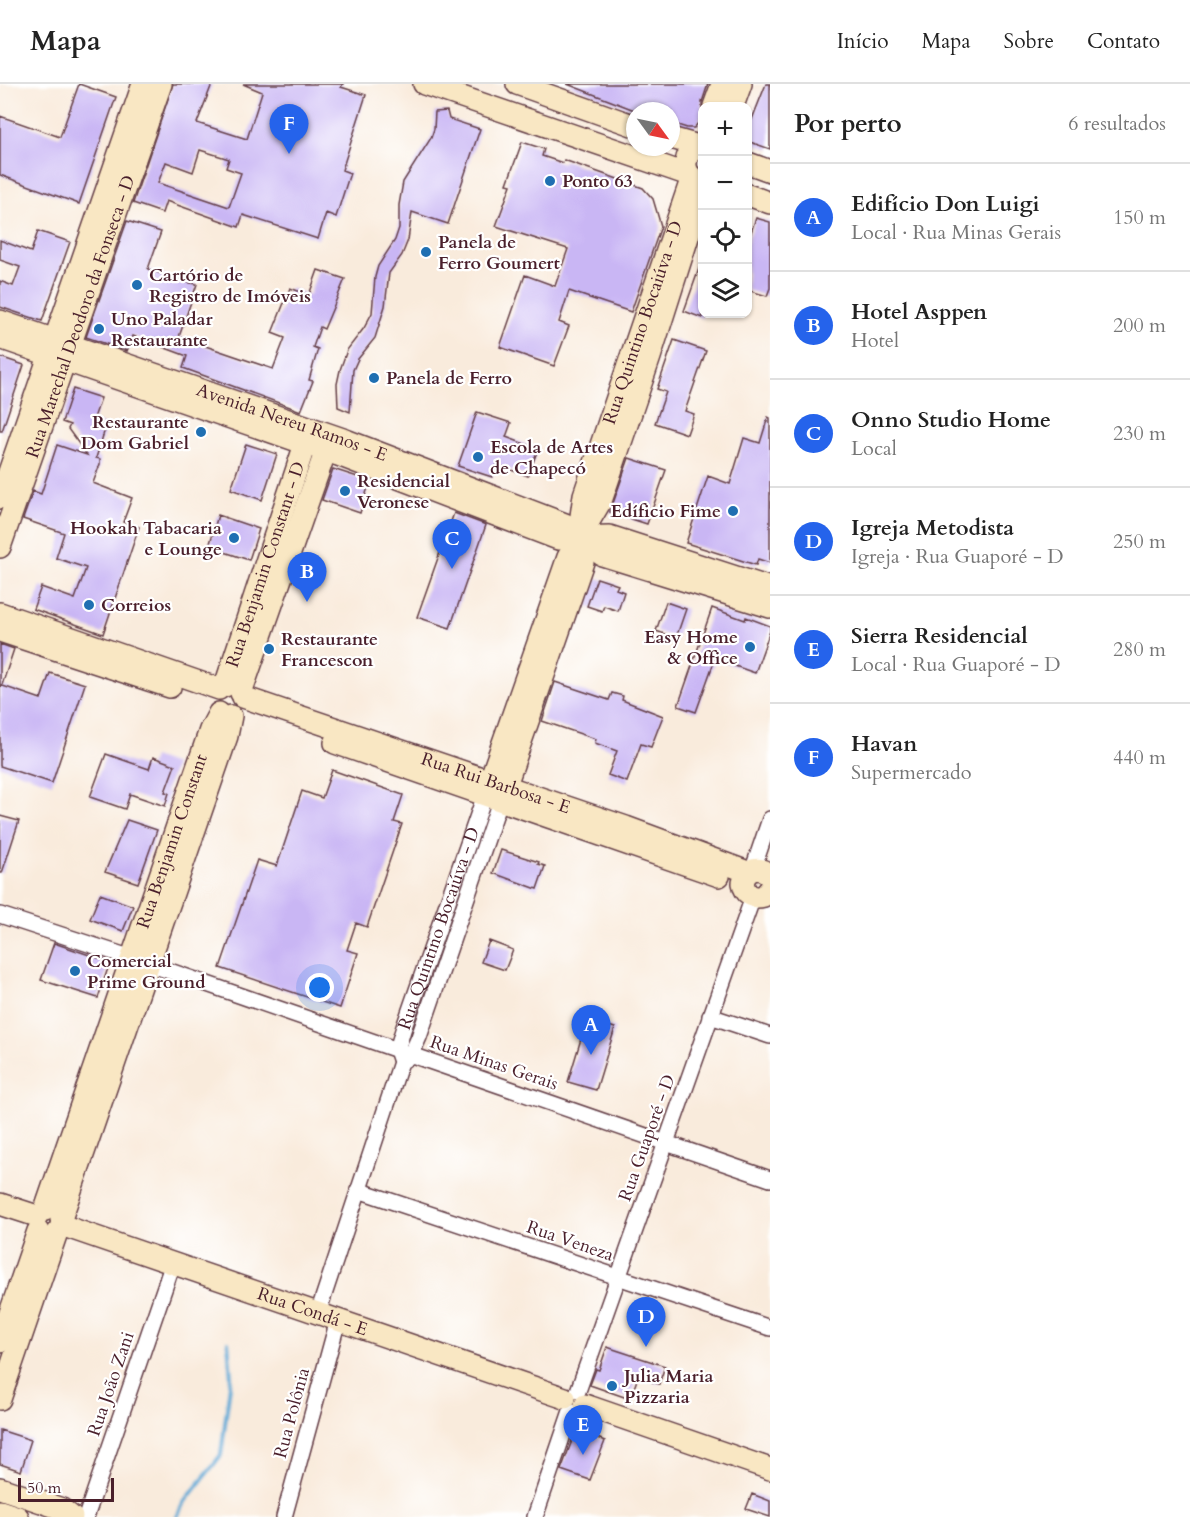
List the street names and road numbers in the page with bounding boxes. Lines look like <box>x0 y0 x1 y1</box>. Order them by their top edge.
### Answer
street label: Rua Marechal Deodoro da Fonseca - D <box>19 172 141 461</box>
street label: Rua Quintino Bocaiúva - D <box>596 217 689 428</box>
street label: Avenida Nereu Ramos - E <box>193 377 391 467</box>
street label: Rua Benjamin Constant - D <box>221 459 309 671</box>
street label: Rua Rui Barbosa - E <box>418 746 574 820</box>
street label: Rua Benjamin Constant <box>130 750 213 932</box>
street label: Rua Quintino Bocaiúva - D <box>392 824 485 1033</box>
street label: Rua Minas Gerais <box>427 1029 561 1097</box>
street label: Rua Guaporé - D <box>612 1071 682 1205</box>
street label: Rua Veneza <box>523 1214 617 1268</box>
street label: Rua Condá - E <box>254 1281 371 1342</box>
street label: Rua João Zani <box>81 1328 141 1440</box>
street label: Rua Polônia <box>268 1365 316 1461</box>

